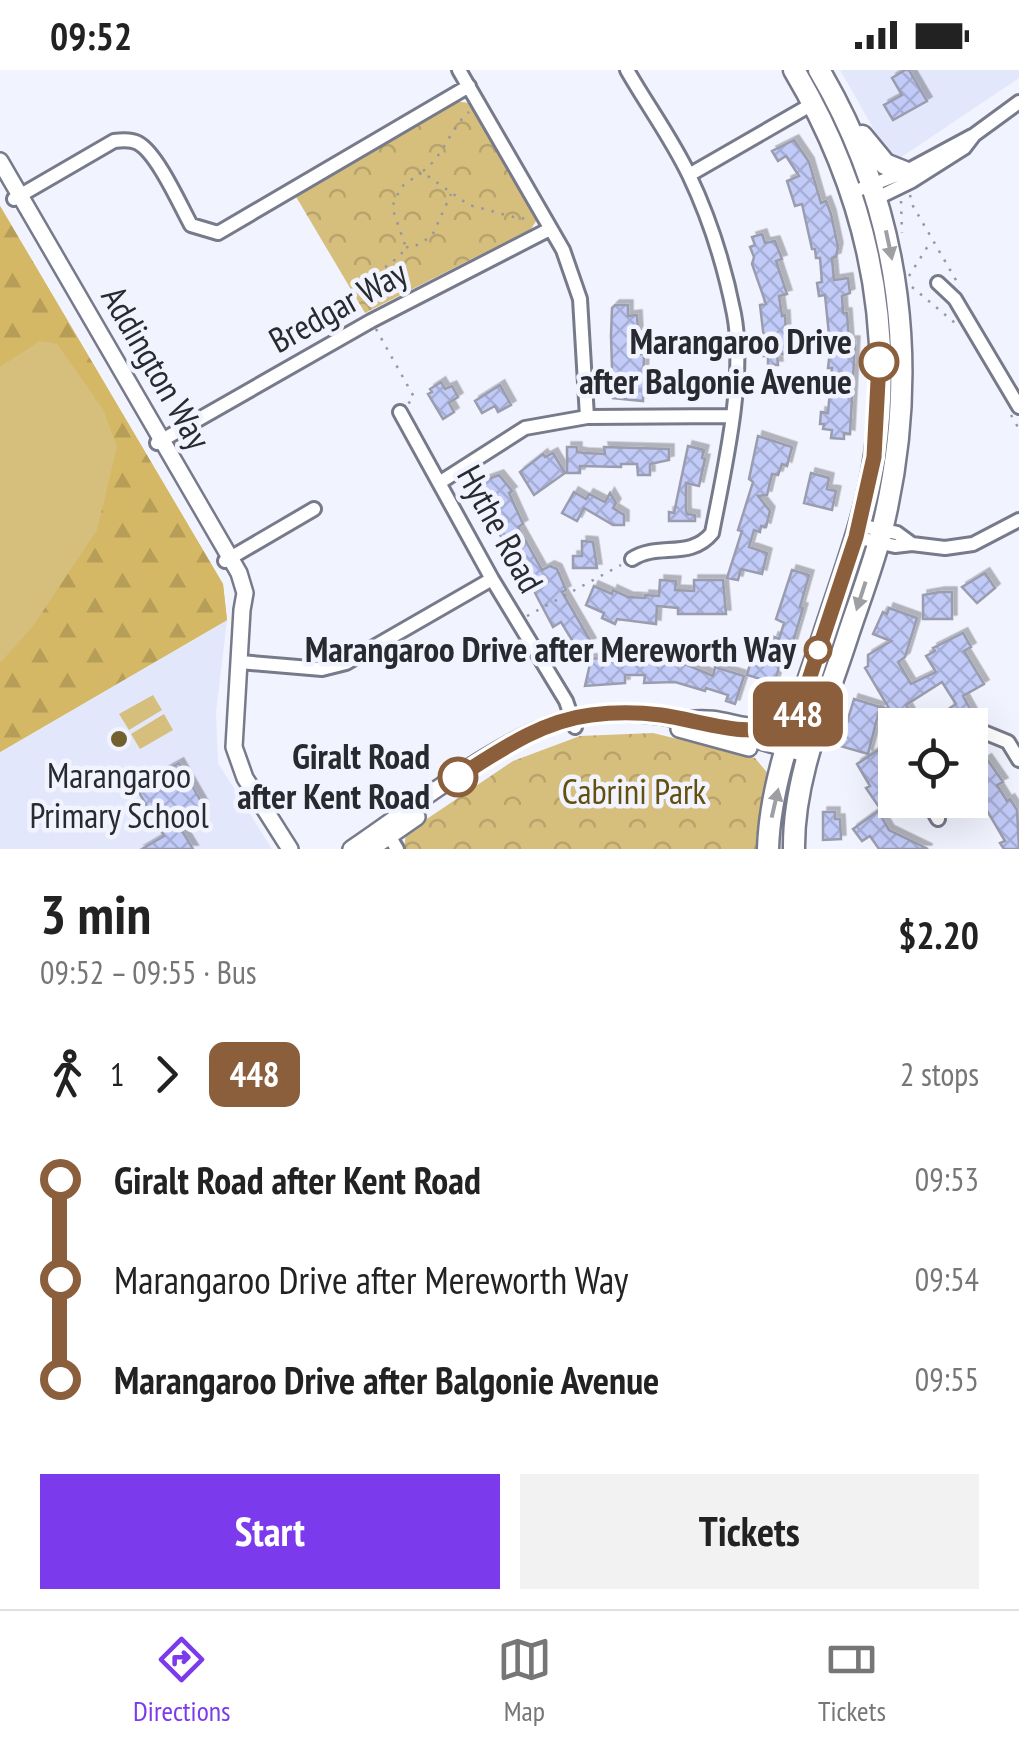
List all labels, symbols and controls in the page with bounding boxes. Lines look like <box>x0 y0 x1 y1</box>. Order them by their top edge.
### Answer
text: 09:52 <box>50 11 132 60</box>
one-way arrow <box>882 230 898 261</box>
street label: Bredgar Way <box>260 249 415 363</box>
street label: Addington Way <box>92 278 222 458</box>
place label: Marangaroo Drive after Balgonie Avenue <box>579 318 852 404</box>
marker: Marangaroo Drive after Balgonie Avenue <box>860 343 898 381</box>
street label: Hythe Road <box>447 457 555 600</box>
one-way arrow <box>853 582 868 612</box>
place label: Marangaroo Drive after Mereworth Way <box>305 626 797 672</box>
marker: Marangaroo Drive after Mereworth Way <box>805 637 831 663</box>
line badge: 448 <box>740 682 856 746</box>
text: 448 <box>773 691 823 737</box>
map controls <box>878 708 988 818</box>
button: locate <box>878 708 988 818</box>
marker: Marangaroo Primary School <box>108 728 130 750</box>
place label: Giralt Road after Kent Road <box>237 733 430 819</box>
place label: Marangaroo Primary School <box>29 752 209 838</box>
marker: Giralt Road after Kent Road <box>439 758 477 796</box>
park label: Cabrini Park <box>562 768 707 814</box>
one-way arrow <box>767 787 783 818</box>
text: 3 min <box>40 878 151 949</box>
text: $2.20 <box>898 910 979 959</box>
text: 09:52 – 09:55 · Bus <box>40 951 257 993</box>
icon: walk <box>40 1047 95 1102</box>
icon: forward <box>139 1047 194 1102</box>
text: 448 <box>229 1051 280 1097</box>
text: 1 <box>110 1053 124 1095</box>
text: 2 stops <box>900 1053 979 1095</box>
text: Giralt Road after Kent Road <box>114 1155 481 1204</box>
text: 09:53 <box>915 1158 979 1200</box>
text: Marangaroo Drive after Mereworth Way <box>114 1255 628 1304</box>
text: 09:54 <box>915 1258 979 1300</box>
text: Marangaroo Drive after Balgonie Avenue <box>114 1355 659 1404</box>
text: 09:55 <box>915 1358 979 1400</box>
button: Start <box>40 1474 500 1589</box>
button: Tickets <box>520 1474 979 1589</box>
tab: Directions <box>133 1632 231 1729</box>
tab: Map <box>497 1632 552 1729</box>
tab: Tickets <box>818 1632 886 1729</box>

